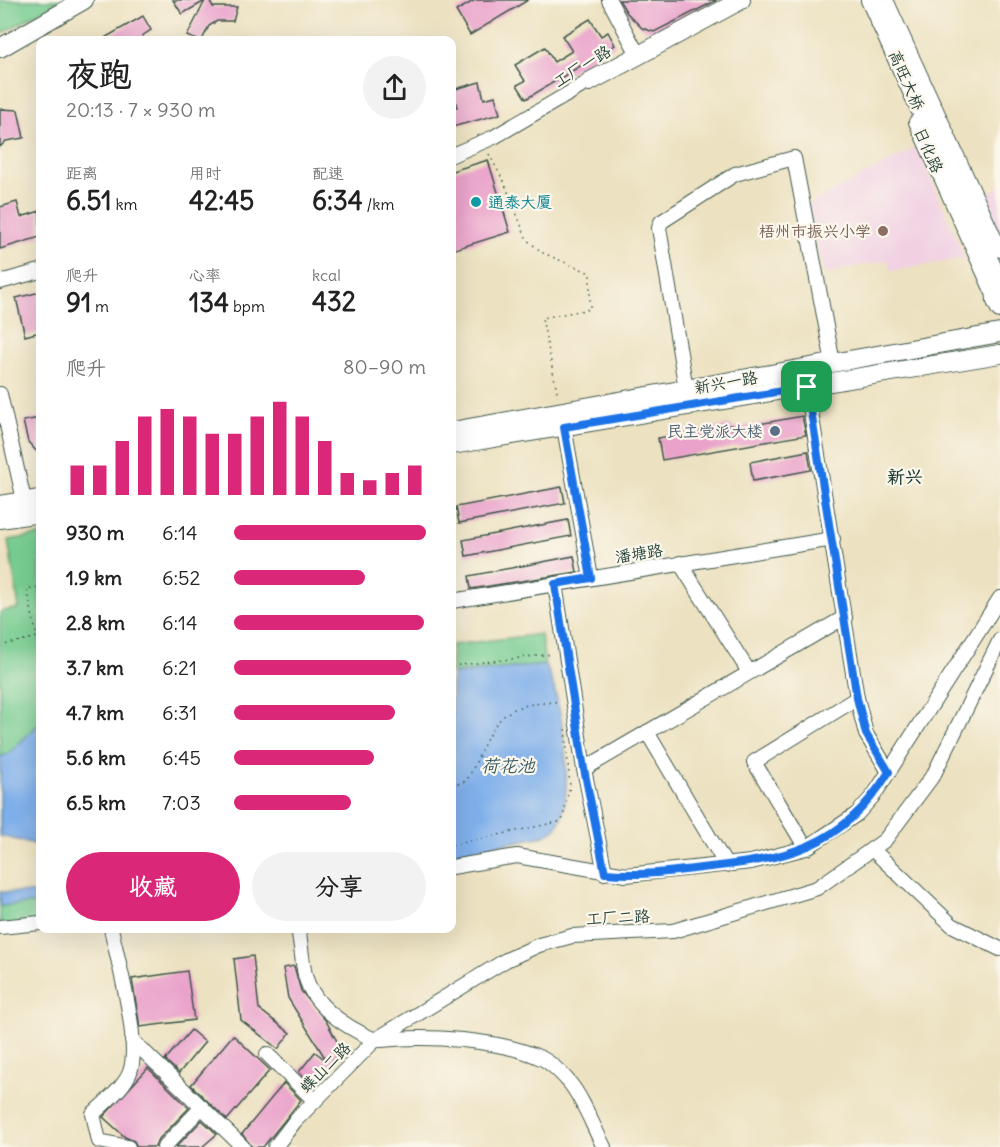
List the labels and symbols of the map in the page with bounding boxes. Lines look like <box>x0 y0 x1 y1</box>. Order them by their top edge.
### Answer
street label: 工厂一路 <box>550 41 614 91</box>
street label: 高旺大桥 <box>885 47 929 113</box>
street label: 日化路 <box>910 124 948 176</box>
place label: 通泰大厦 <box>488 192 552 212</box>
marker: 通泰大厦 <box>469 195 483 209</box>
place label: 梧州市振兴小学 <box>759 221 871 241</box>
marker: 梧州市振兴小学 <box>876 224 890 238</box>
pin <box>781 361 832 412</box>
street label: 新兴一路 <box>693 367 759 397</box>
place label: 民主党派大楼 <box>667 421 763 441</box>
marker: 民主党派大楼 <box>768 424 782 438</box>
district label: 新兴 <box>887 465 923 488</box>
street label: 潘塘路 <box>614 539 664 567</box>
water label: 荷花池 <box>481 754 536 777</box>
street label: 工厂二路 <box>586 905 650 929</box>
street label: 蝶山二路 <box>295 1037 355 1097</box>

